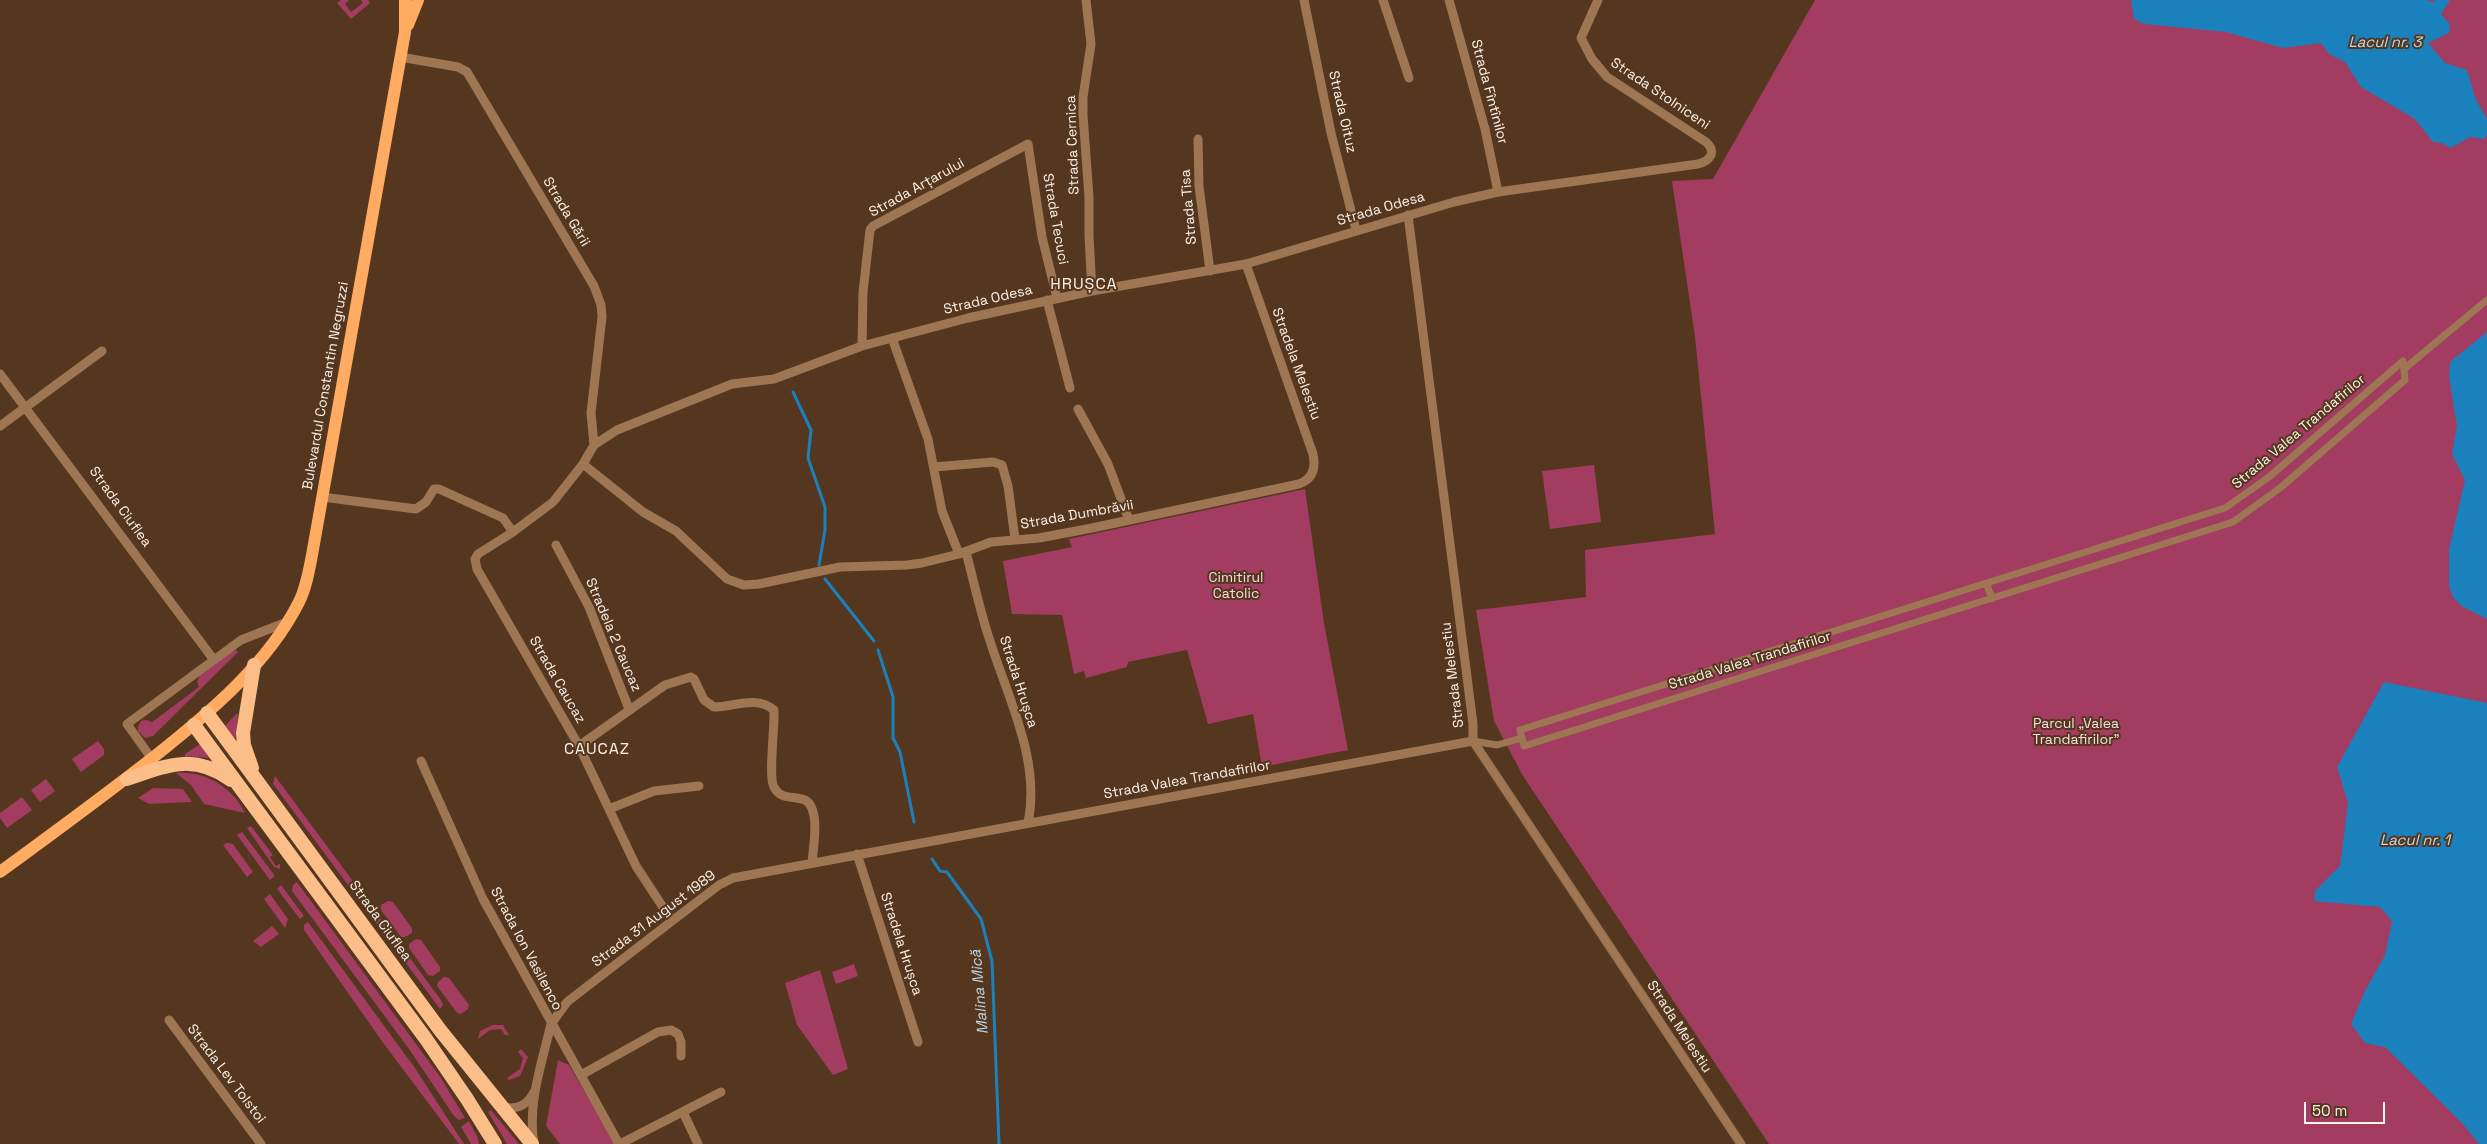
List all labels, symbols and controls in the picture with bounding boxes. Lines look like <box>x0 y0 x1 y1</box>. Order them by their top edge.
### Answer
water label: Lacul nr. 3 <box>2349 34 2421 52</box>
street label: Strada Fîntînilor <box>1467 38 1511 146</box>
street label: Strada Stolniceni <box>1607 55 1713 133</box>
street label: Strada Oituz <box>1324 69 1360 155</box>
street label: Strada Cernica <box>1063 95 1083 195</box>
street label: Strada Arțarului <box>866 155 968 221</box>
street label: Strada Tisa <box>1177 169 1201 245</box>
street label: Strada Tecuci <box>1039 172 1071 266</box>
street label: Strada Gării <box>539 174 593 250</box>
street label: Strada Odesa <box>1335 188 1427 230</box>
district label: HRUȘCA <box>1050 275 1118 295</box>
street label: Bulevardul Constantin Negruzzi <box>299 281 353 491</box>
street label: Strada Odesa <box>942 282 1034 318</box>
street label: Stradela Melestiu <box>1268 306 1324 422</box>
street label: Strada Valea Trandafirilor <box>2229 371 2369 493</box>
street label: Strada Ciuflea <box>85 464 155 550</box>
street label: Strada Dumbrăvii <box>1019 497 1135 533</box>
park label: Cimitirul Catolic <box>1208 570 1264 602</box>
street label: Stradela 2 Caucaz <box>582 576 644 694</box>
street label: Strada Melestiu <box>1438 621 1468 729</box>
street label: Strada Valea Trandafirilor <box>1667 628 1833 694</box>
street label: Strada Caucaz <box>525 633 589 727</box>
street label: Strada Hrușca <box>995 634 1041 730</box>
park label: Parcul „Valea Trandafirilor” <box>2033 716 2119 749</box>
district label: CAUCAZ <box>563 740 631 760</box>
street label: Strada Valea Trandafirilor <box>1102 757 1272 803</box>
water label: Lacul nr. 1 <box>2380 832 2450 850</box>
street label: Strada 31 August 1989 <box>589 867 719 971</box>
street label: Strada Ciuflea <box>345 878 415 964</box>
street label: Strada Ion Vasilenco <box>486 885 566 1013</box>
street label: Stradela Hrușca <box>876 890 926 998</box>
water label: Malina Mică <box>967 949 993 1035</box>
street label: Strada Melestiu <box>1643 978 1715 1076</box>
street label: Strada Lev Tolstoi <box>183 1021 269 1127</box>
scale bar <box>2307 1092 2388 1124</box>
text: 50 m <box>2312 1101 2347 1120</box>

